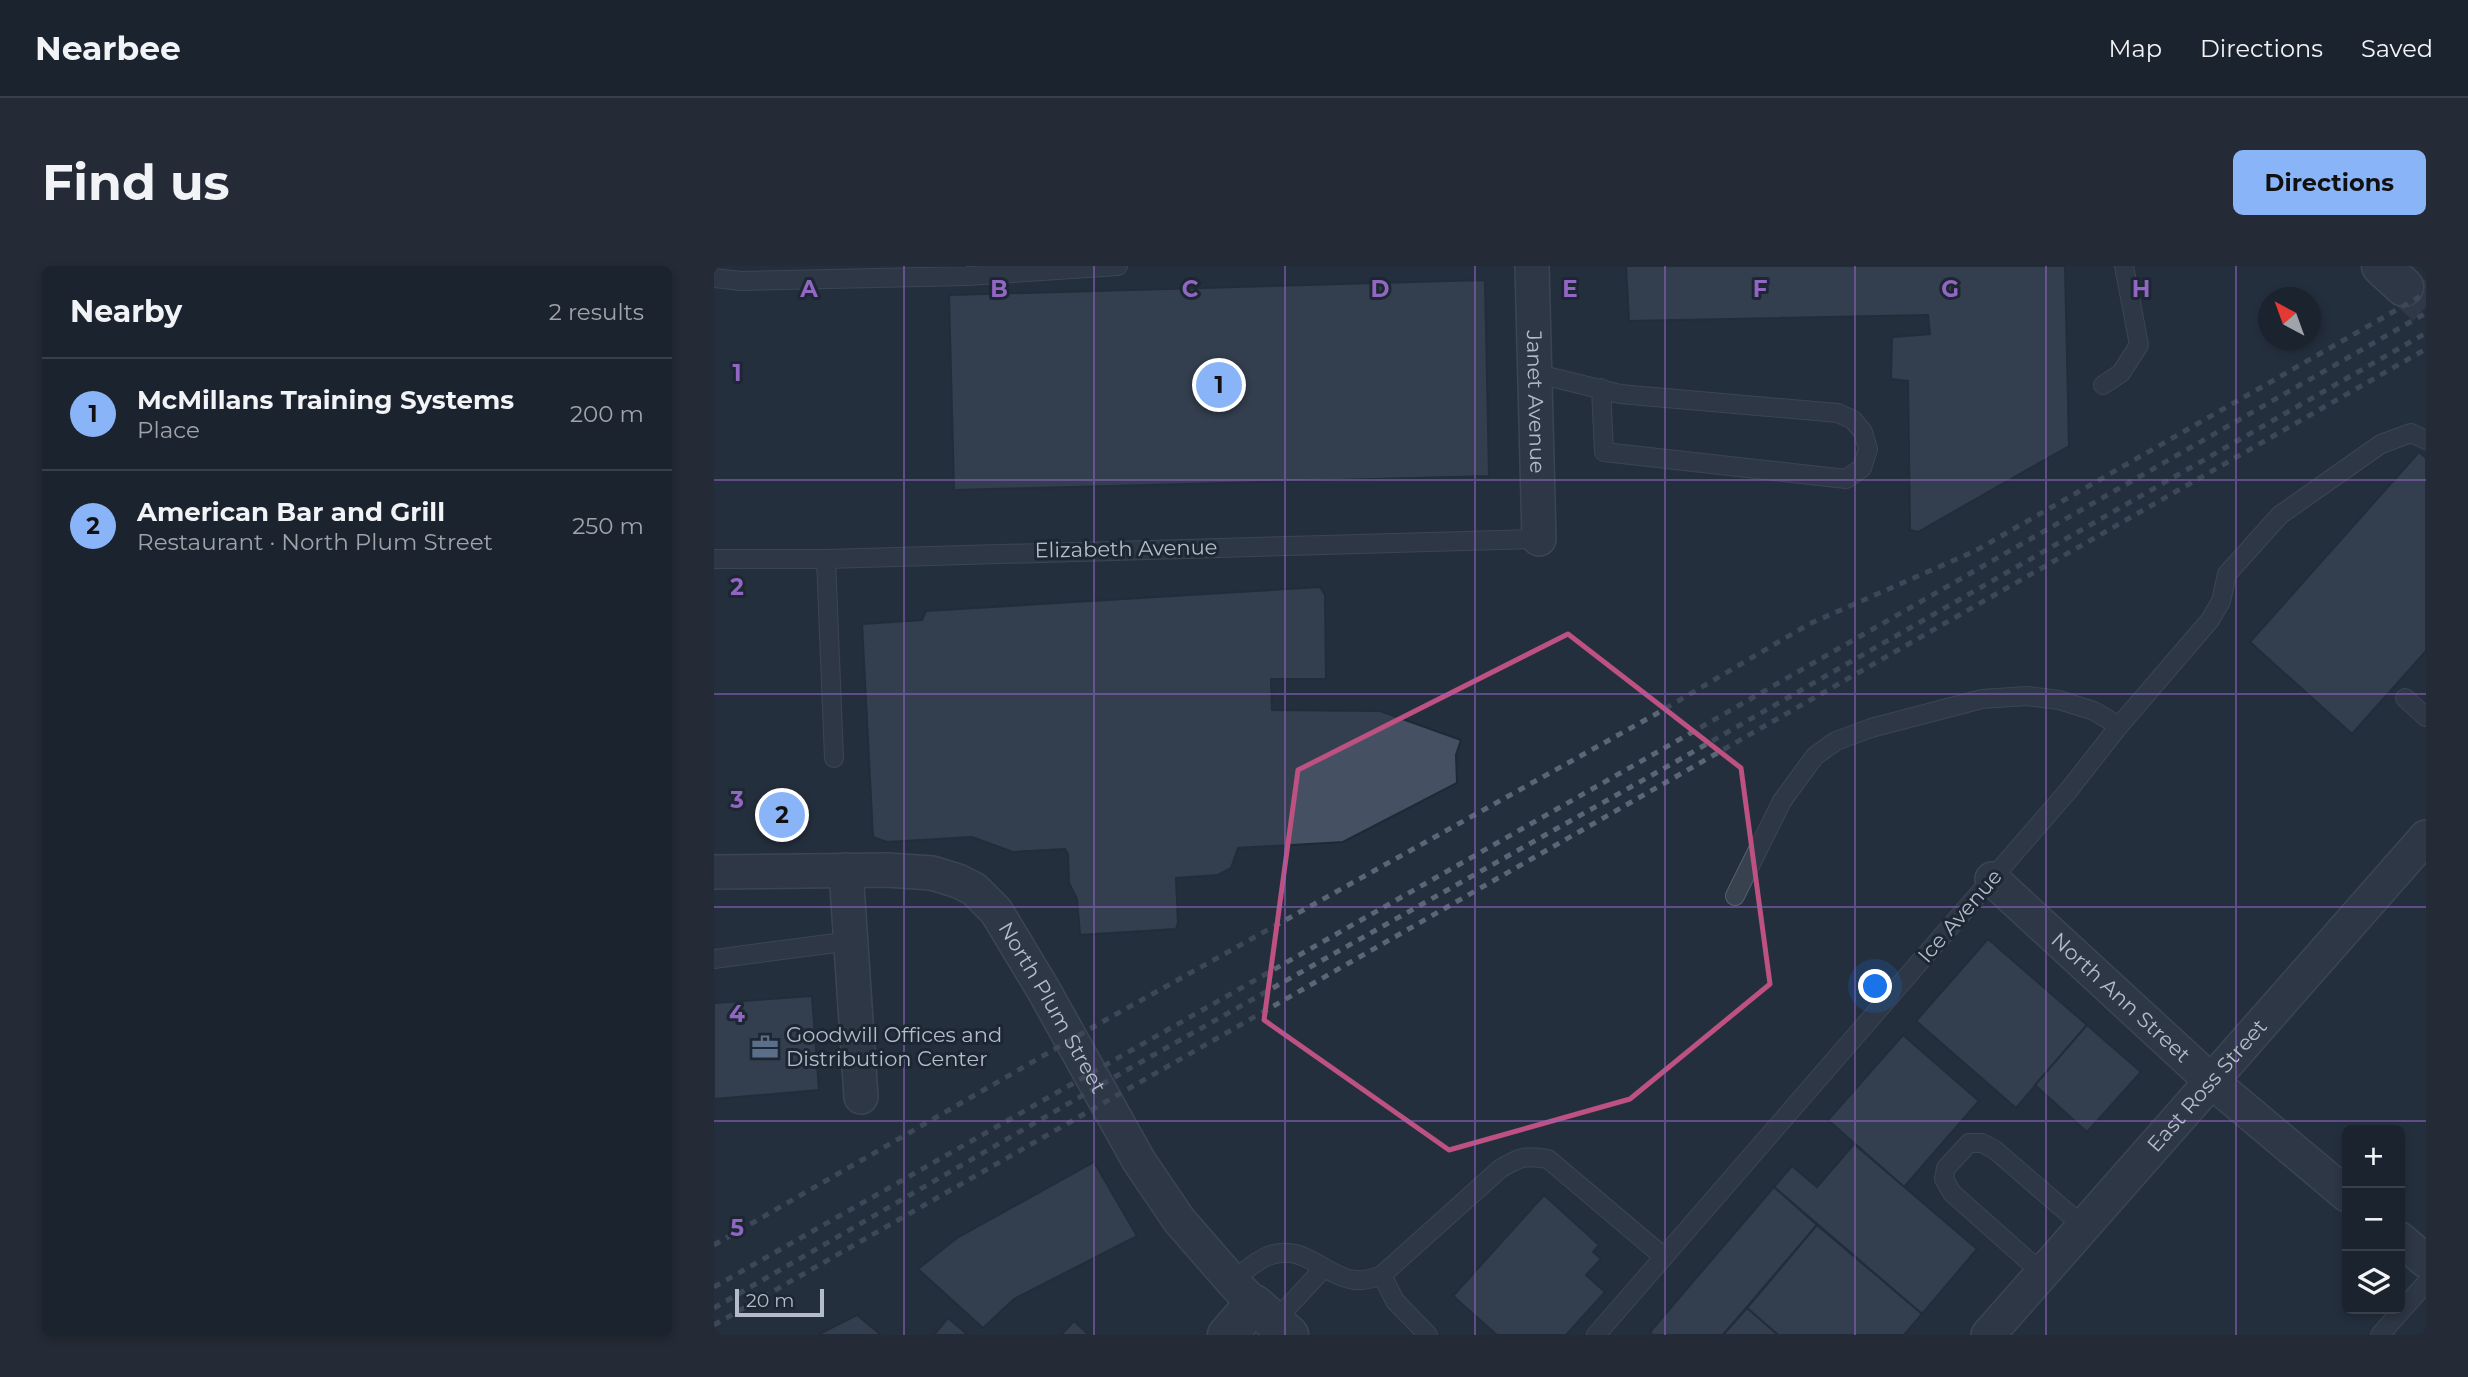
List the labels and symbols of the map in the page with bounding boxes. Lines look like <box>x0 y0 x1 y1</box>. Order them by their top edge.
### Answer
text: A <box>799 275 818 303</box>
text: B <box>990 275 1008 303</box>
text: C <box>1182 275 1199 303</box>
text: D <box>1371 275 1390 303</box>
text: E <box>1562 275 1578 303</box>
text: F <box>1753 275 1768 303</box>
text: G <box>1941 275 1959 303</box>
text: H <box>2132 275 2150 303</box>
north arrow <box>2258 287 2321 350</box>
street label: Janet Avenue <box>1522 329 1550 474</box>
text: 1 <box>732 359 742 387</box>
pin: 1 <box>1196 359 1242 411</box>
street label: Elizabeth Avenue <box>1034 534 1218 563</box>
text: 2 <box>730 573 744 601</box>
text: 3 <box>729 786 744 814</box>
pin: 2 <box>759 789 805 841</box>
street label: Ice Avenue <box>1912 864 2007 967</box>
street label: North Plum Street <box>993 917 1112 1097</box>
street label: North Ann Street <box>2046 927 2196 1067</box>
your location <box>1858 969 1892 1003</box>
text: 4 <box>729 1000 745 1028</box>
street label: East Ross Street <box>2142 1014 2272 1157</box>
place label: Goodwill Offices and Distribution Center <box>786 1022 1002 1071</box>
office icon: Goodwill Offices and Distribution Center <box>750 1032 780 1062</box>
text: 5 <box>730 1214 744 1242</box>
scale bar <box>735 1286 824 1318</box>

